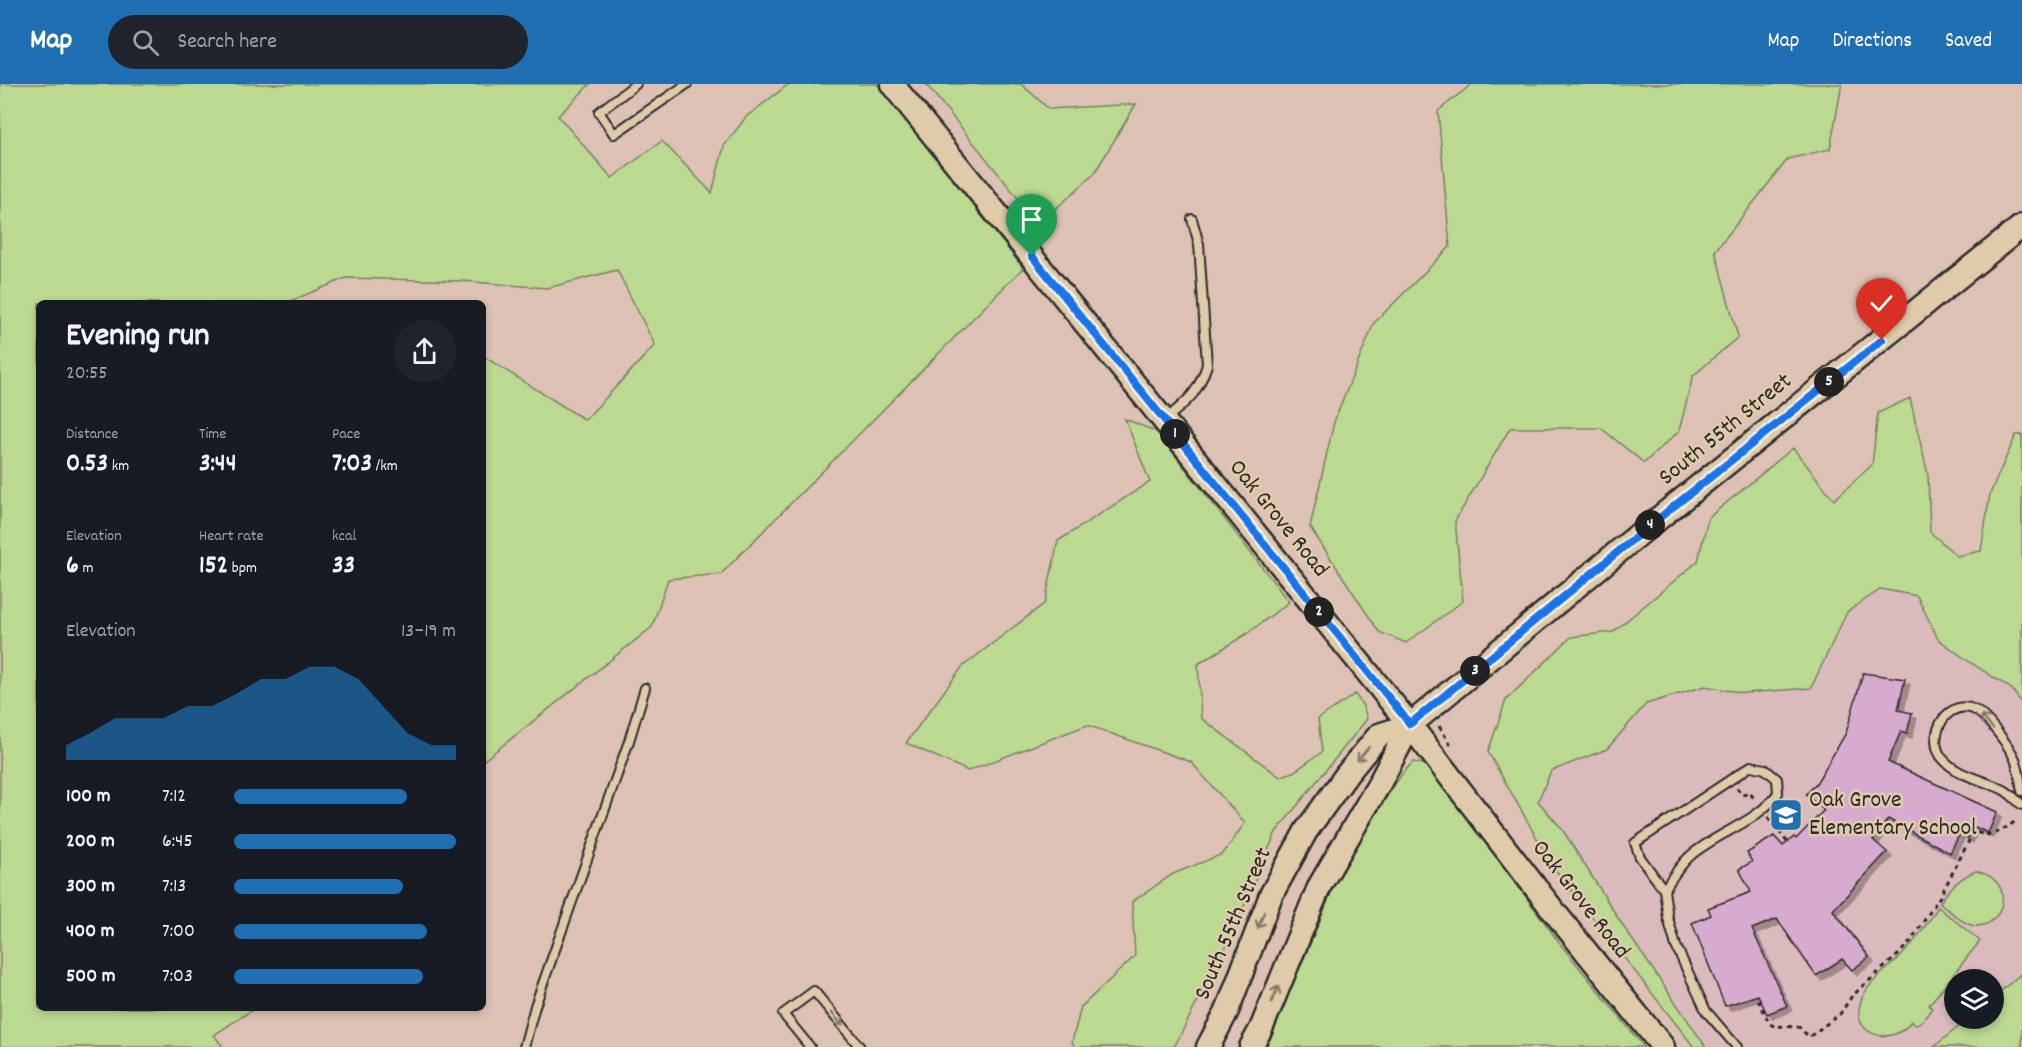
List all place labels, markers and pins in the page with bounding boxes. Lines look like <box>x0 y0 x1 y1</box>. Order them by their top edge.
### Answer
pin <box>1006 194 1057 256</box>
pin <box>1856 278 1907 340</box>
pin: 5 <box>1814 367 1844 397</box>
pin: 1 <box>1160 419 1190 449</box>
pin: 4 <box>1635 510 1665 540</box>
pin: 2 <box>1304 597 1334 627</box>
pin: 3 <box>1460 656 1490 686</box>
place label: Oak Grove Elementary School <box>1809 784 1977 846</box>
school or university icon: Oak Grove Elementary School <box>1768 797 1804 833</box>

